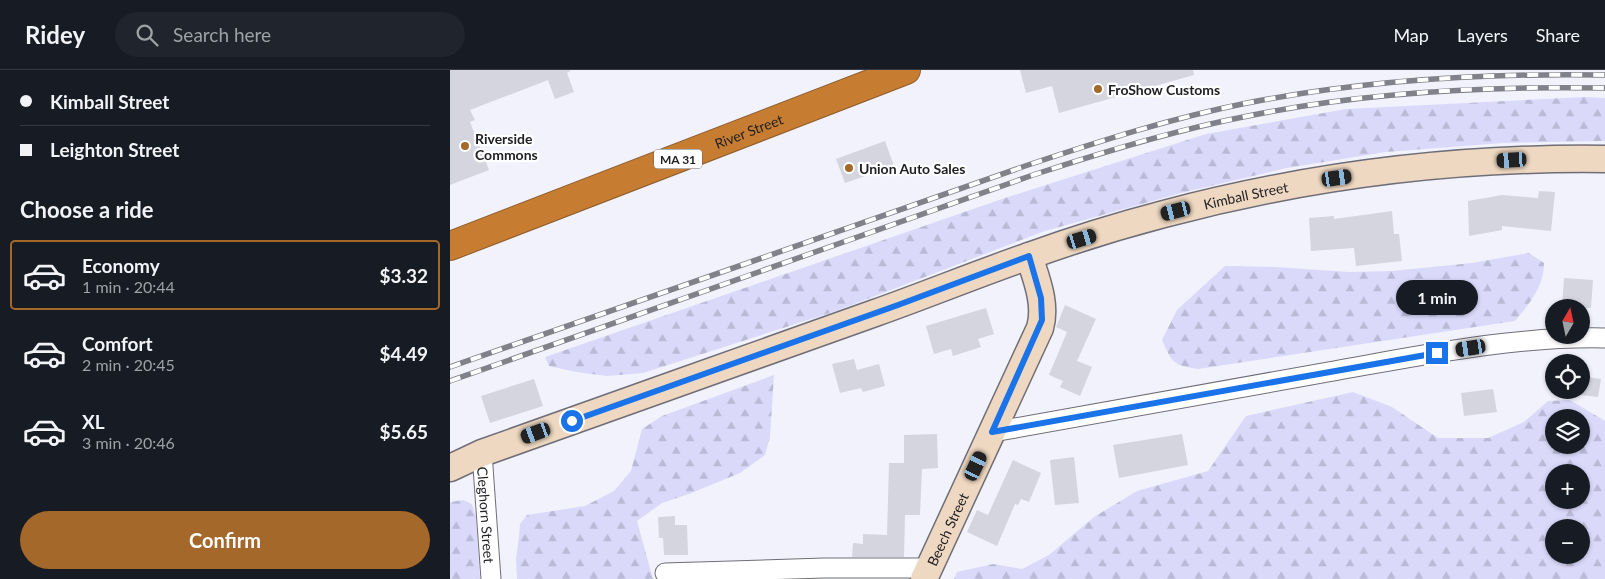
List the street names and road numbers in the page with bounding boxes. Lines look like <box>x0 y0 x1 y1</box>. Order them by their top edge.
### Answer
street label: River Street <box>712 110 785 152</box>
road number: MA 31 <box>654 150 702 168</box>
street label: Kimball Street <box>1202 178 1289 212</box>
street label: Cleghorn Street <box>474 466 498 564</box>
street label: Beech Street <box>923 490 971 568</box>

